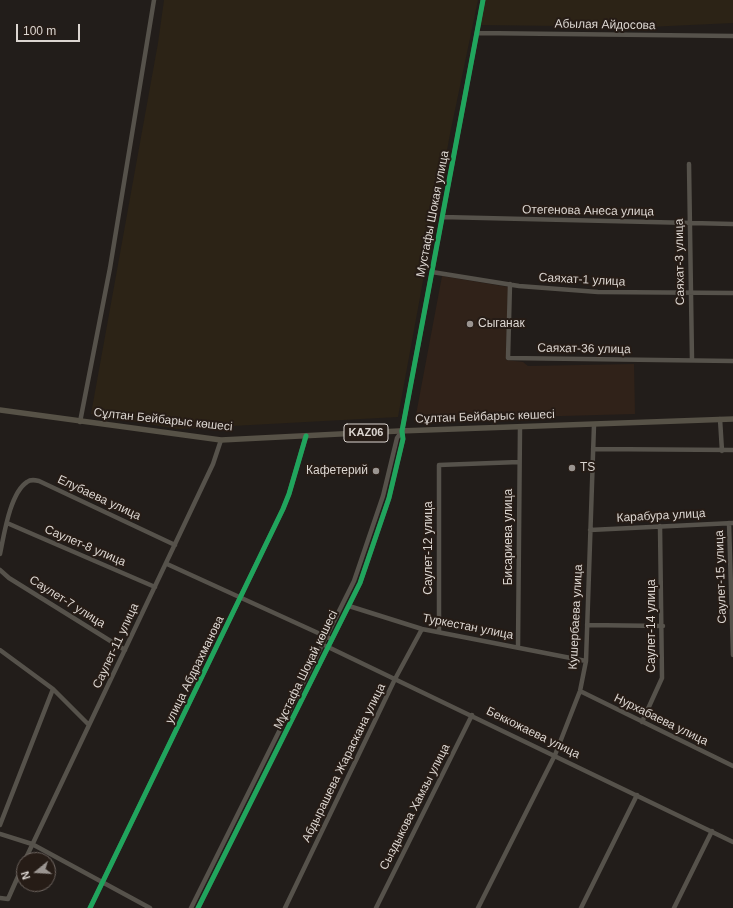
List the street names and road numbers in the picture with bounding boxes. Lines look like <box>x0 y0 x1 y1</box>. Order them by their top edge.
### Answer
street label: Абылая Айдосова <box>554 17 656 33</box>
street label: Мустафы Шокая улица <box>414 150 452 278</box>
street label: Отегенова Анеса улица <box>522 203 654 219</box>
street label: Саяхат-3 улица <box>672 219 688 305</box>
street label: Саяхат-1 улица <box>538 271 626 289</box>
street label: Саяхат-36 улица <box>537 341 631 357</box>
street label: Сұлтан Бейбарыс көшесі <box>93 406 233 434</box>
street label: Сұлтан Бейбарыс көшесі <box>415 407 555 427</box>
road number: KAZ06 <box>344 424 388 442</box>
street label: Елубаева улица <box>55 472 143 524</box>
street label: Бисариева улица <box>502 489 516 585</box>
street label: Саулет-12 улица <box>422 501 436 595</box>
street label: Карабура улица <box>616 506 706 526</box>
street label: Саулет-8 улица <box>42 522 128 570</box>
street label: Саулет-15 улица <box>712 530 730 624</box>
street label: Кушербаева улица <box>566 564 586 670</box>
street label: Саулет-7 улица <box>26 573 108 631</box>
street label: Саулет-14 улица <box>645 579 659 673</box>
street label: Саулет-11 улица <box>90 601 142 691</box>
street label: Мұстафа Шоқай көшесі <box>271 608 341 732</box>
street label: Туркестан улица <box>421 611 515 643</box>
street label: улица Абдрахманова <box>163 614 227 726</box>
street label: Абдырашева Жараскана улица <box>299 681 389 845</box>
street label: Нурхабаева улица <box>612 691 710 749</box>
street label: Беккожаева улица <box>484 704 582 762</box>
street label: Сыздыкова Хамзы улица <box>377 741 453 873</box>

